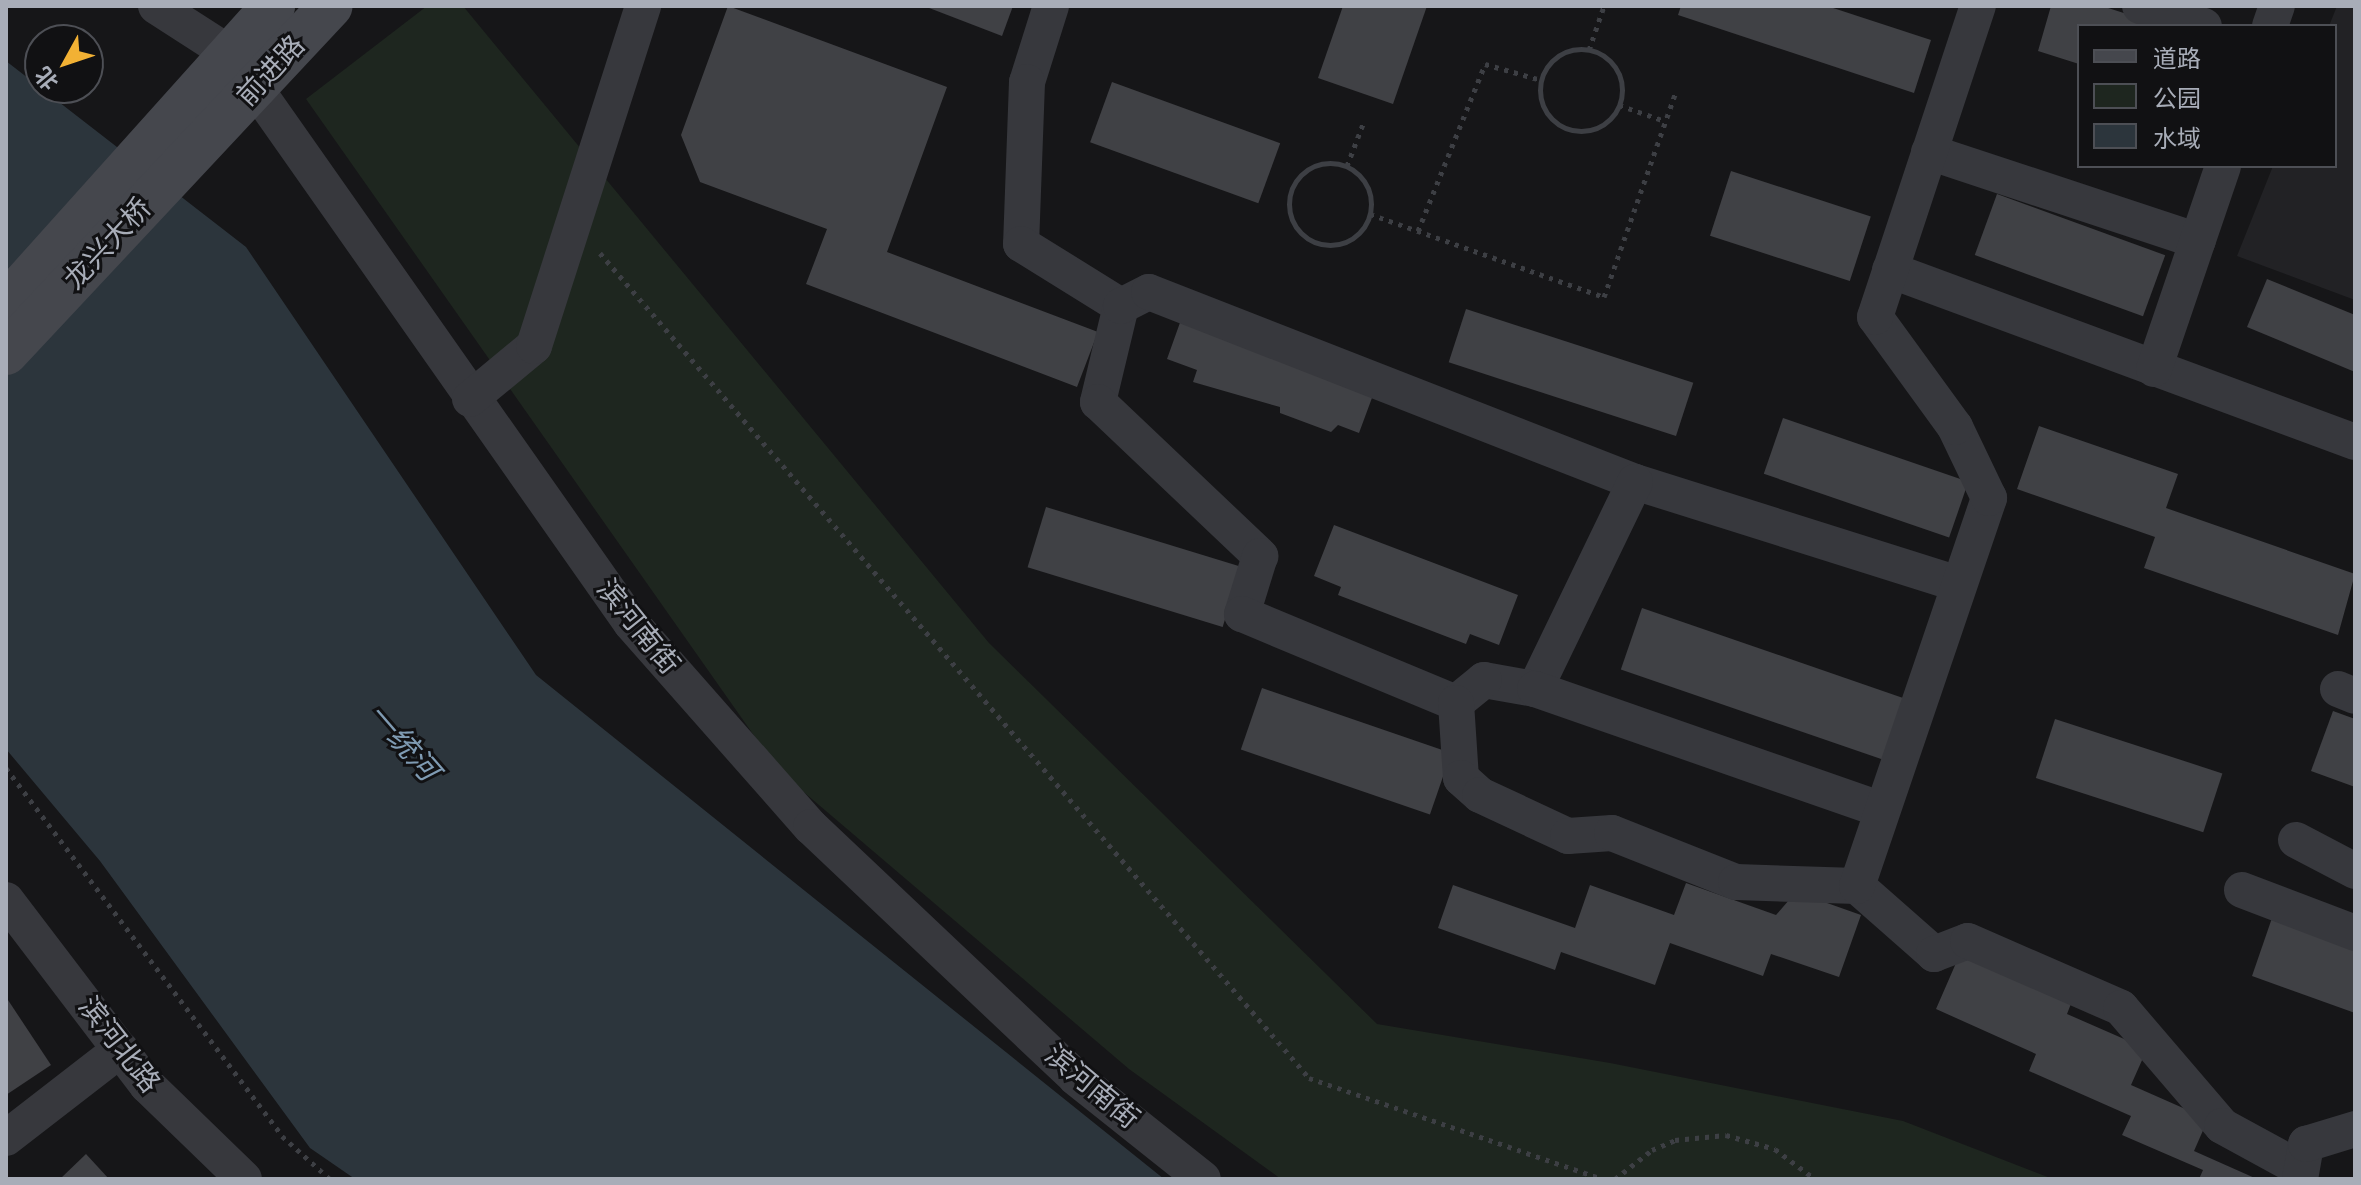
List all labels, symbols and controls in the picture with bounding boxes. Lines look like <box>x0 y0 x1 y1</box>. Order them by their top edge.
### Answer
north arrow <box>24 24 104 104</box>
legend <box>2077 24 2337 168</box>
street label: 前进路 <box>230 29 312 113</box>
text: 道路 <box>2153 45 2201 74</box>
text: 北 <box>30 61 64 95</box>
text: 公园 <box>2153 85 2201 114</box>
text: 水域 <box>2153 125 2201 154</box>
street label: 龙兴大桥 <box>58 192 158 296</box>
street label: 滨河南街 <box>590 573 686 681</box>
water label: 一统河 <box>359 697 445 789</box>
street label: 滨河北路 <box>71 991 167 1099</box>
street label: 滨河南街 <box>1038 1038 1146 1136</box>

